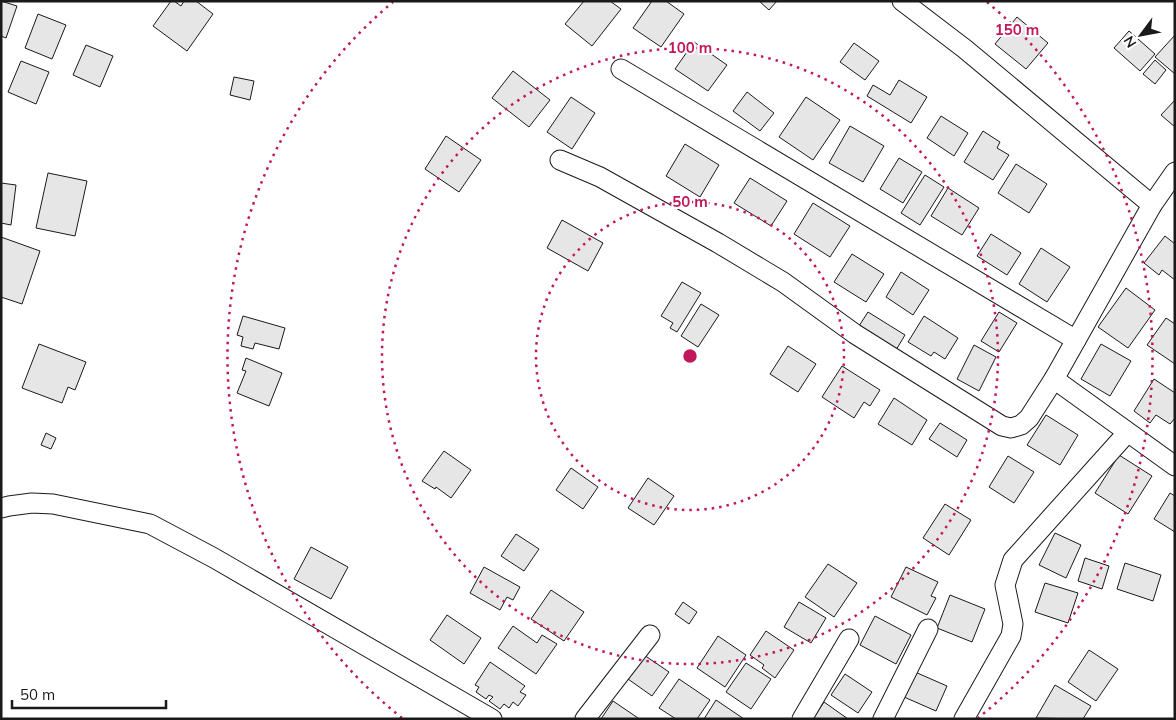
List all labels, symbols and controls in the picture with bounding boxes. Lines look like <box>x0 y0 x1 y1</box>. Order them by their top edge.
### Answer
north arrow <box>1116 10 1166 60</box>
text: 150 m <box>995 20 1039 39</box>
text: N <box>1120 33 1140 51</box>
text: 100 m <box>668 38 712 57</box>
text: 50 m <box>672 192 708 211</box>
centre of rings <box>681 347 699 365</box>
scale bar <box>12 678 166 710</box>
text: 50 m <box>20 685 55 704</box>

